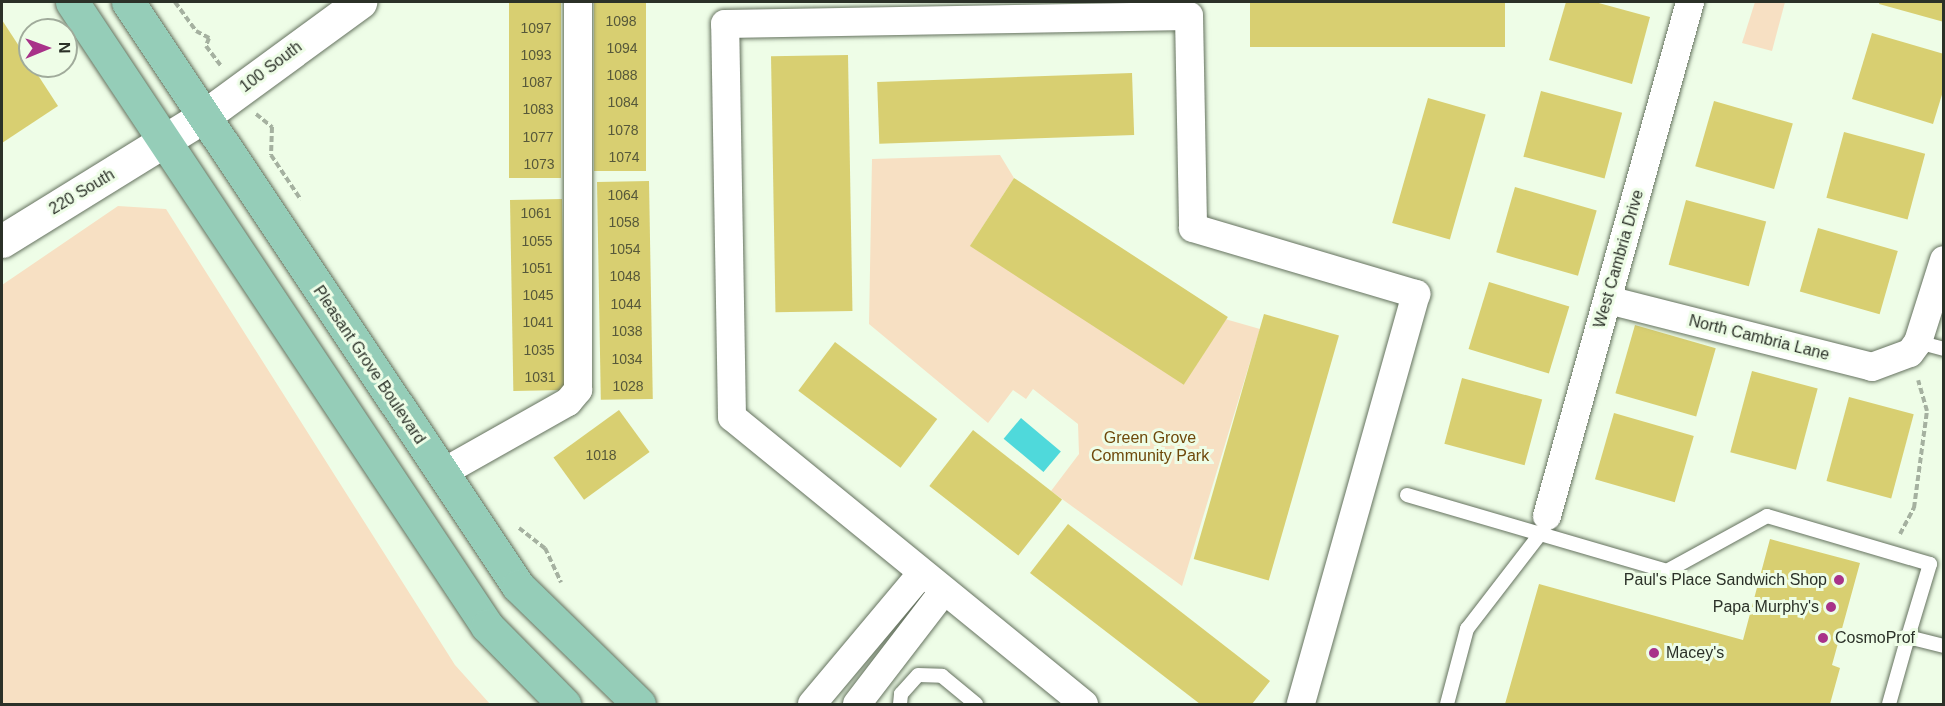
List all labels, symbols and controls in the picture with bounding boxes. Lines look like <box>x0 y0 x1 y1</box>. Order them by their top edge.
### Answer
house number: 1098 <box>605 13 637 29</box>
north arrow <box>18 18 78 78</box>
house number: 1097 <box>520 20 552 36</box>
street label: 100 South <box>236 37 306 97</box>
house number: 1094 <box>606 40 638 56</box>
text: N <box>56 42 73 54</box>
house number: 1093 <box>520 47 552 63</box>
house number: 1088 <box>606 67 638 83</box>
house number: 1087 <box>521 74 553 90</box>
house number: 1084 <box>607 94 639 110</box>
house number: 1083 <box>522 101 554 117</box>
house number: 1078 <box>607 122 639 138</box>
house number: 1077 <box>522 129 554 145</box>
house number: 1074 <box>608 149 640 165</box>
house number: 1073 <box>523 156 555 172</box>
street label: 220 South <box>46 165 118 219</box>
house number: 1064 <box>607 187 639 203</box>
street label: West Cambria Drive <box>1590 188 1648 330</box>
house number: 1061 <box>520 205 552 221</box>
house number: 1058 <box>608 214 640 230</box>
house number: 1055 <box>521 233 553 249</box>
house number: 1054 <box>609 241 641 257</box>
house number: 1051 <box>521 260 553 276</box>
house number: 1048 <box>609 268 641 284</box>
street label: Pleasant Grove Boulevard <box>309 282 429 448</box>
house number: 1045 <box>522 287 554 303</box>
house number: 1044 <box>610 296 642 312</box>
street label: North Cambria Lane <box>1687 311 1831 365</box>
house number: 1041 <box>522 314 554 330</box>
house number: 1038 <box>611 323 643 339</box>
house number: 1035 <box>523 342 555 358</box>
house number: 1034 <box>611 351 643 367</box>
house number: 1031 <box>524 369 556 385</box>
house number: 1028 <box>612 378 644 394</box>
park label: Green Grove Community Park <box>1091 428 1209 466</box>
house number: 1018 <box>585 447 617 463</box>
place label: Paul's Place Sandwich Shop <box>1624 570 1827 590</box>
marker: Paul's Place Sandwich Shop <box>1832 573 1846 587</box>
place label: Papa Murphy's <box>1713 597 1819 617</box>
marker: Papa Murphy's <box>1824 600 1838 614</box>
place label: CosmoProf <box>1835 628 1915 648</box>
marker: CosmoProf <box>1816 631 1830 645</box>
place label: Macey's <box>1666 643 1724 663</box>
marker: Macey's <box>1647 646 1661 660</box>

